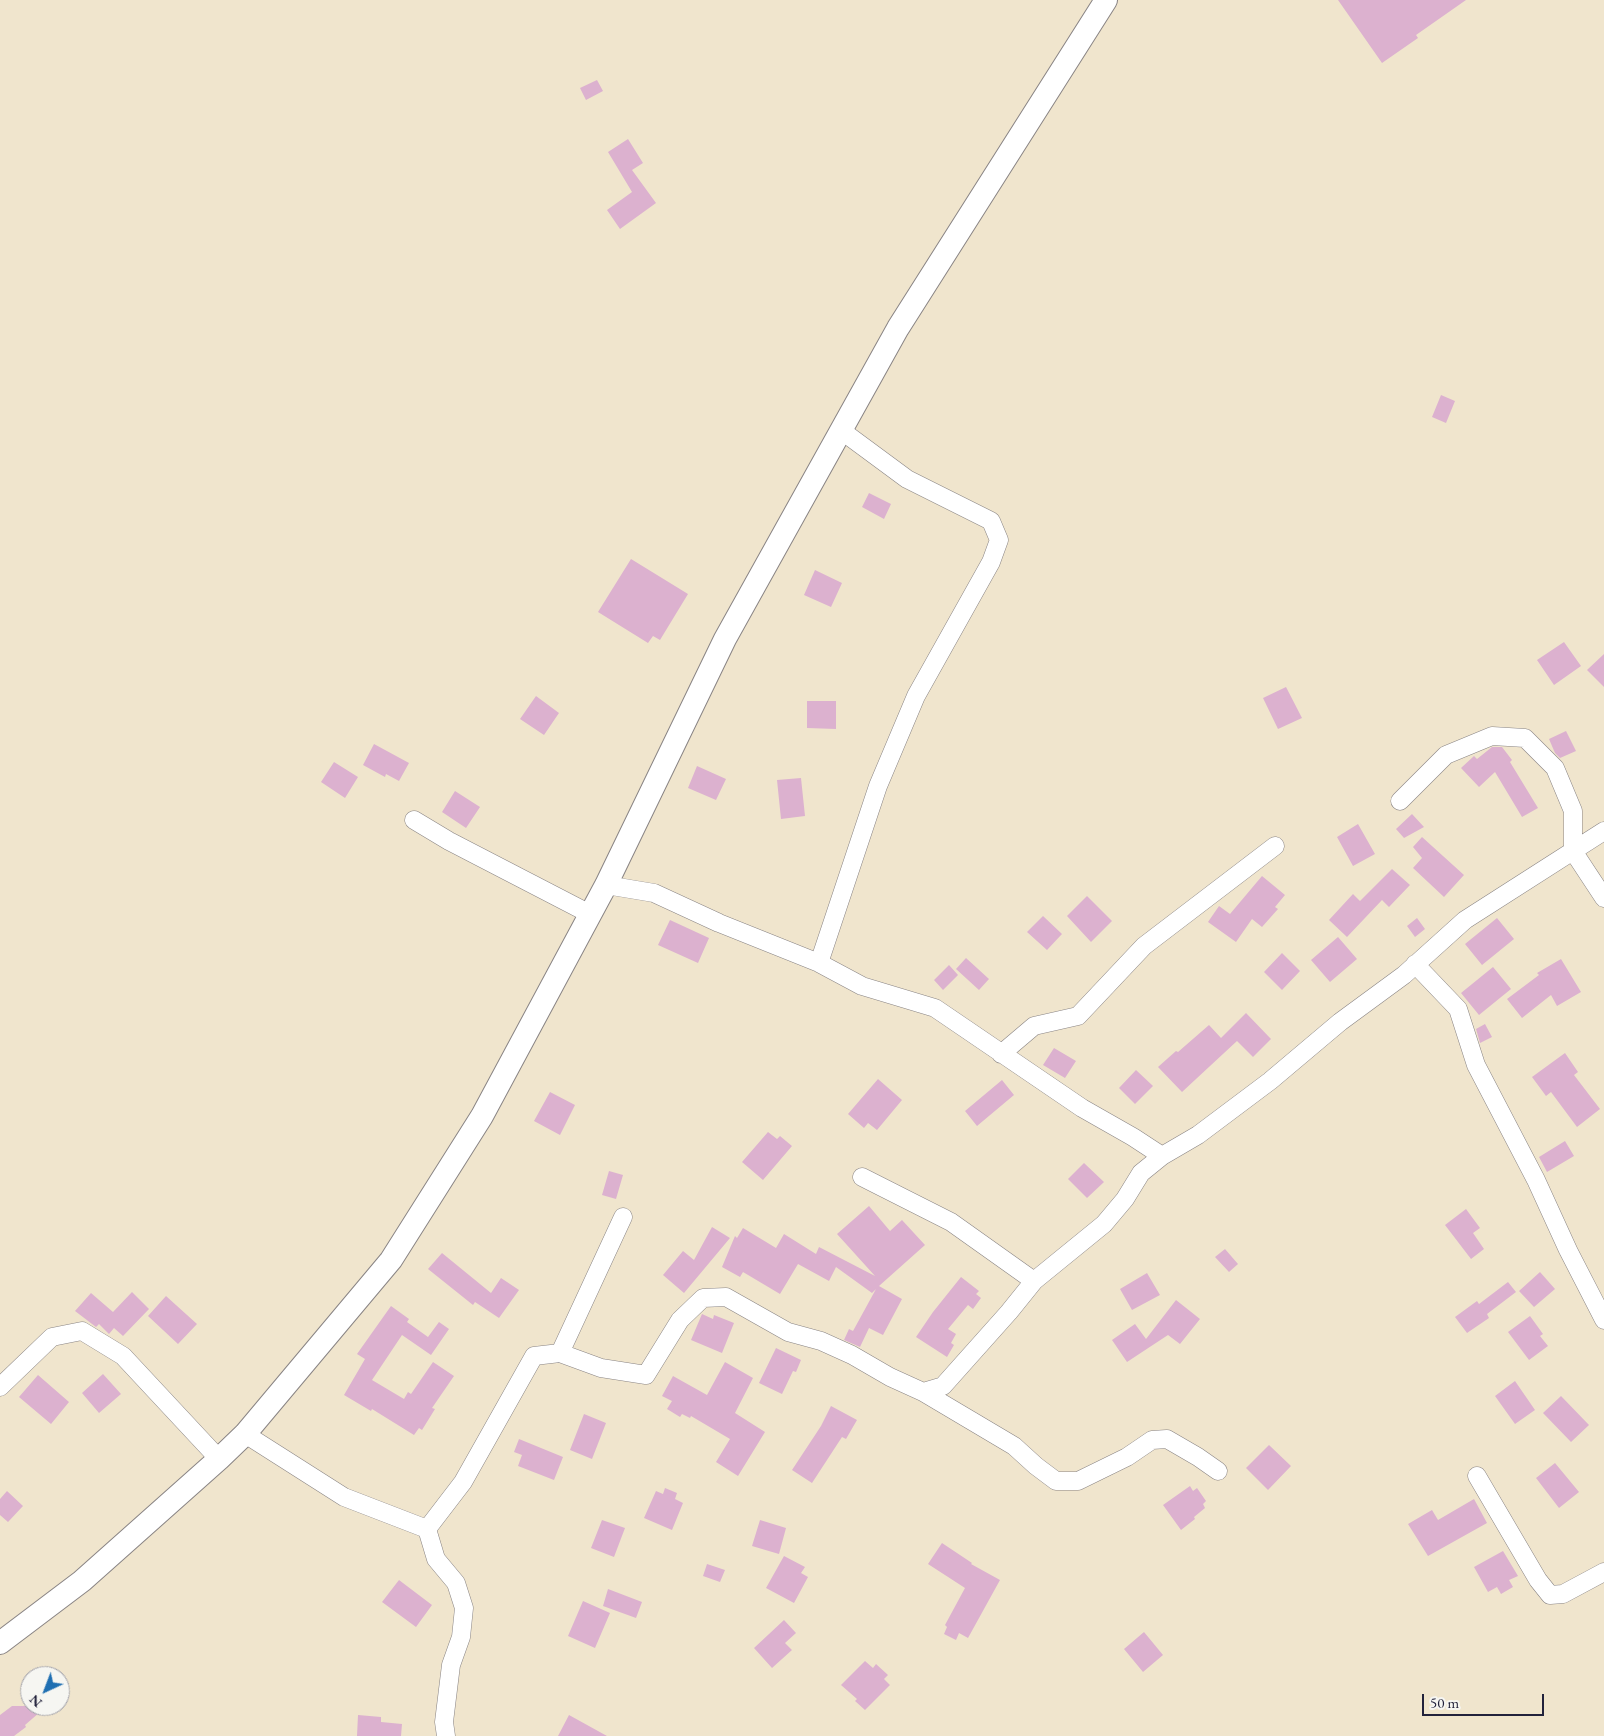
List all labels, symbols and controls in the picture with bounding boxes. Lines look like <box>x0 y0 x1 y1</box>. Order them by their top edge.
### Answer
north arrow <box>20 1666 70 1716</box>
scale bar <box>1424 1684 1546 1716</box>
text: N <box>25 1691 46 1712</box>
text: 50 m <box>1430 1693 1459 1712</box>

